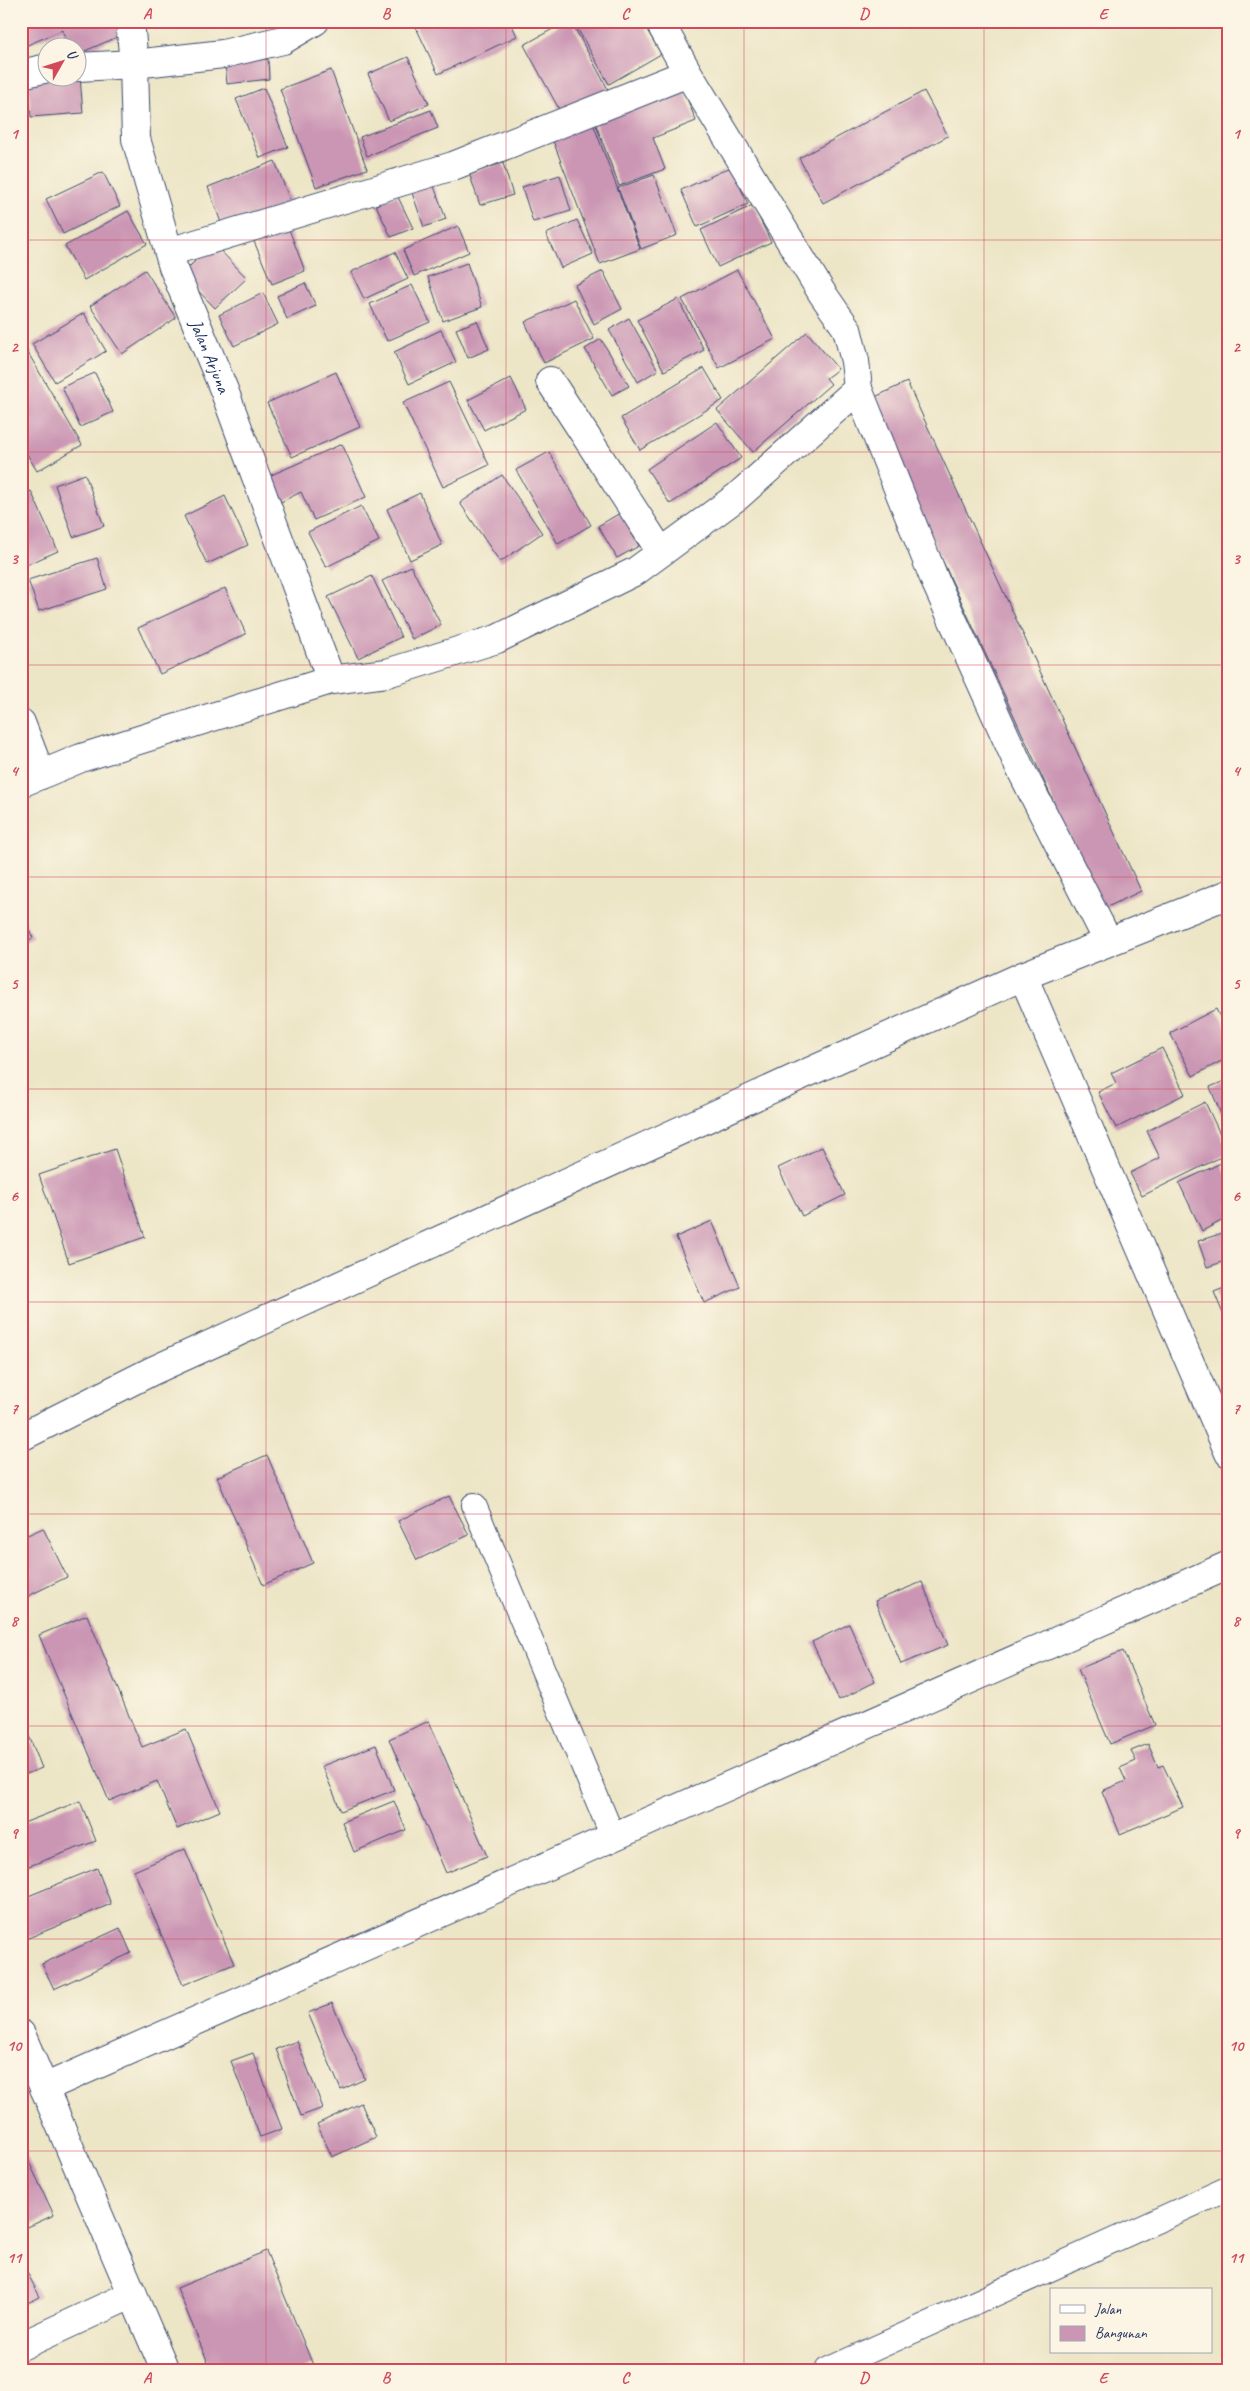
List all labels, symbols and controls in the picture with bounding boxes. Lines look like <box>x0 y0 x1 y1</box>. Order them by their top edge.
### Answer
text: A <box>143 4 153 24</box>
text: B <box>382 4 392 24</box>
text: C <box>621 4 631 24</box>
text: D <box>859 4 870 24</box>
text: E <box>1099 4 1110 24</box>
north arrow <box>38 38 88 88</box>
text: U <box>63 46 82 65</box>
text: 1 <box>10 124 19 144</box>
text: 1 <box>1232 124 1241 144</box>
street label: Jalan Arjuna <box>185 315 235 397</box>
text: 2 <box>10 337 19 357</box>
text: 2 <box>1232 337 1241 357</box>
text: 3 <box>10 549 19 569</box>
text: 3 <box>1232 549 1241 569</box>
text: 4 <box>10 761 19 781</box>
text: 4 <box>1232 761 1241 781</box>
text: 5 <box>11 974 20 994</box>
text: 5 <box>1233 974 1242 994</box>
text: 6 <box>10 1186 19 1206</box>
text: 6 <box>1232 1186 1241 1206</box>
text: 7 <box>10 1399 19 1419</box>
text: 7 <box>1232 1399 1241 1419</box>
text: 8 <box>10 1611 19 1631</box>
text: 8 <box>1232 1611 1241 1631</box>
text: 9 <box>10 1823 19 1843</box>
text: 9 <box>1232 1823 1241 1843</box>
text: 10 <box>7 2036 23 2056</box>
text: 10 <box>1229 2036 1245 2056</box>
text: 11 <box>7 2248 23 2268</box>
text: 11 <box>1229 2248 1245 2268</box>
legend <box>1050 2288 1212 2354</box>
text: Jalan <box>1094 2300 1122 2319</box>
text: Bangunan <box>1095 2324 1148 2343</box>
text: A <box>143 2368 153 2388</box>
text: B <box>382 2368 392 2388</box>
text: C <box>621 2368 631 2388</box>
text: D <box>859 2368 870 2388</box>
text: E <box>1099 2368 1110 2388</box>

